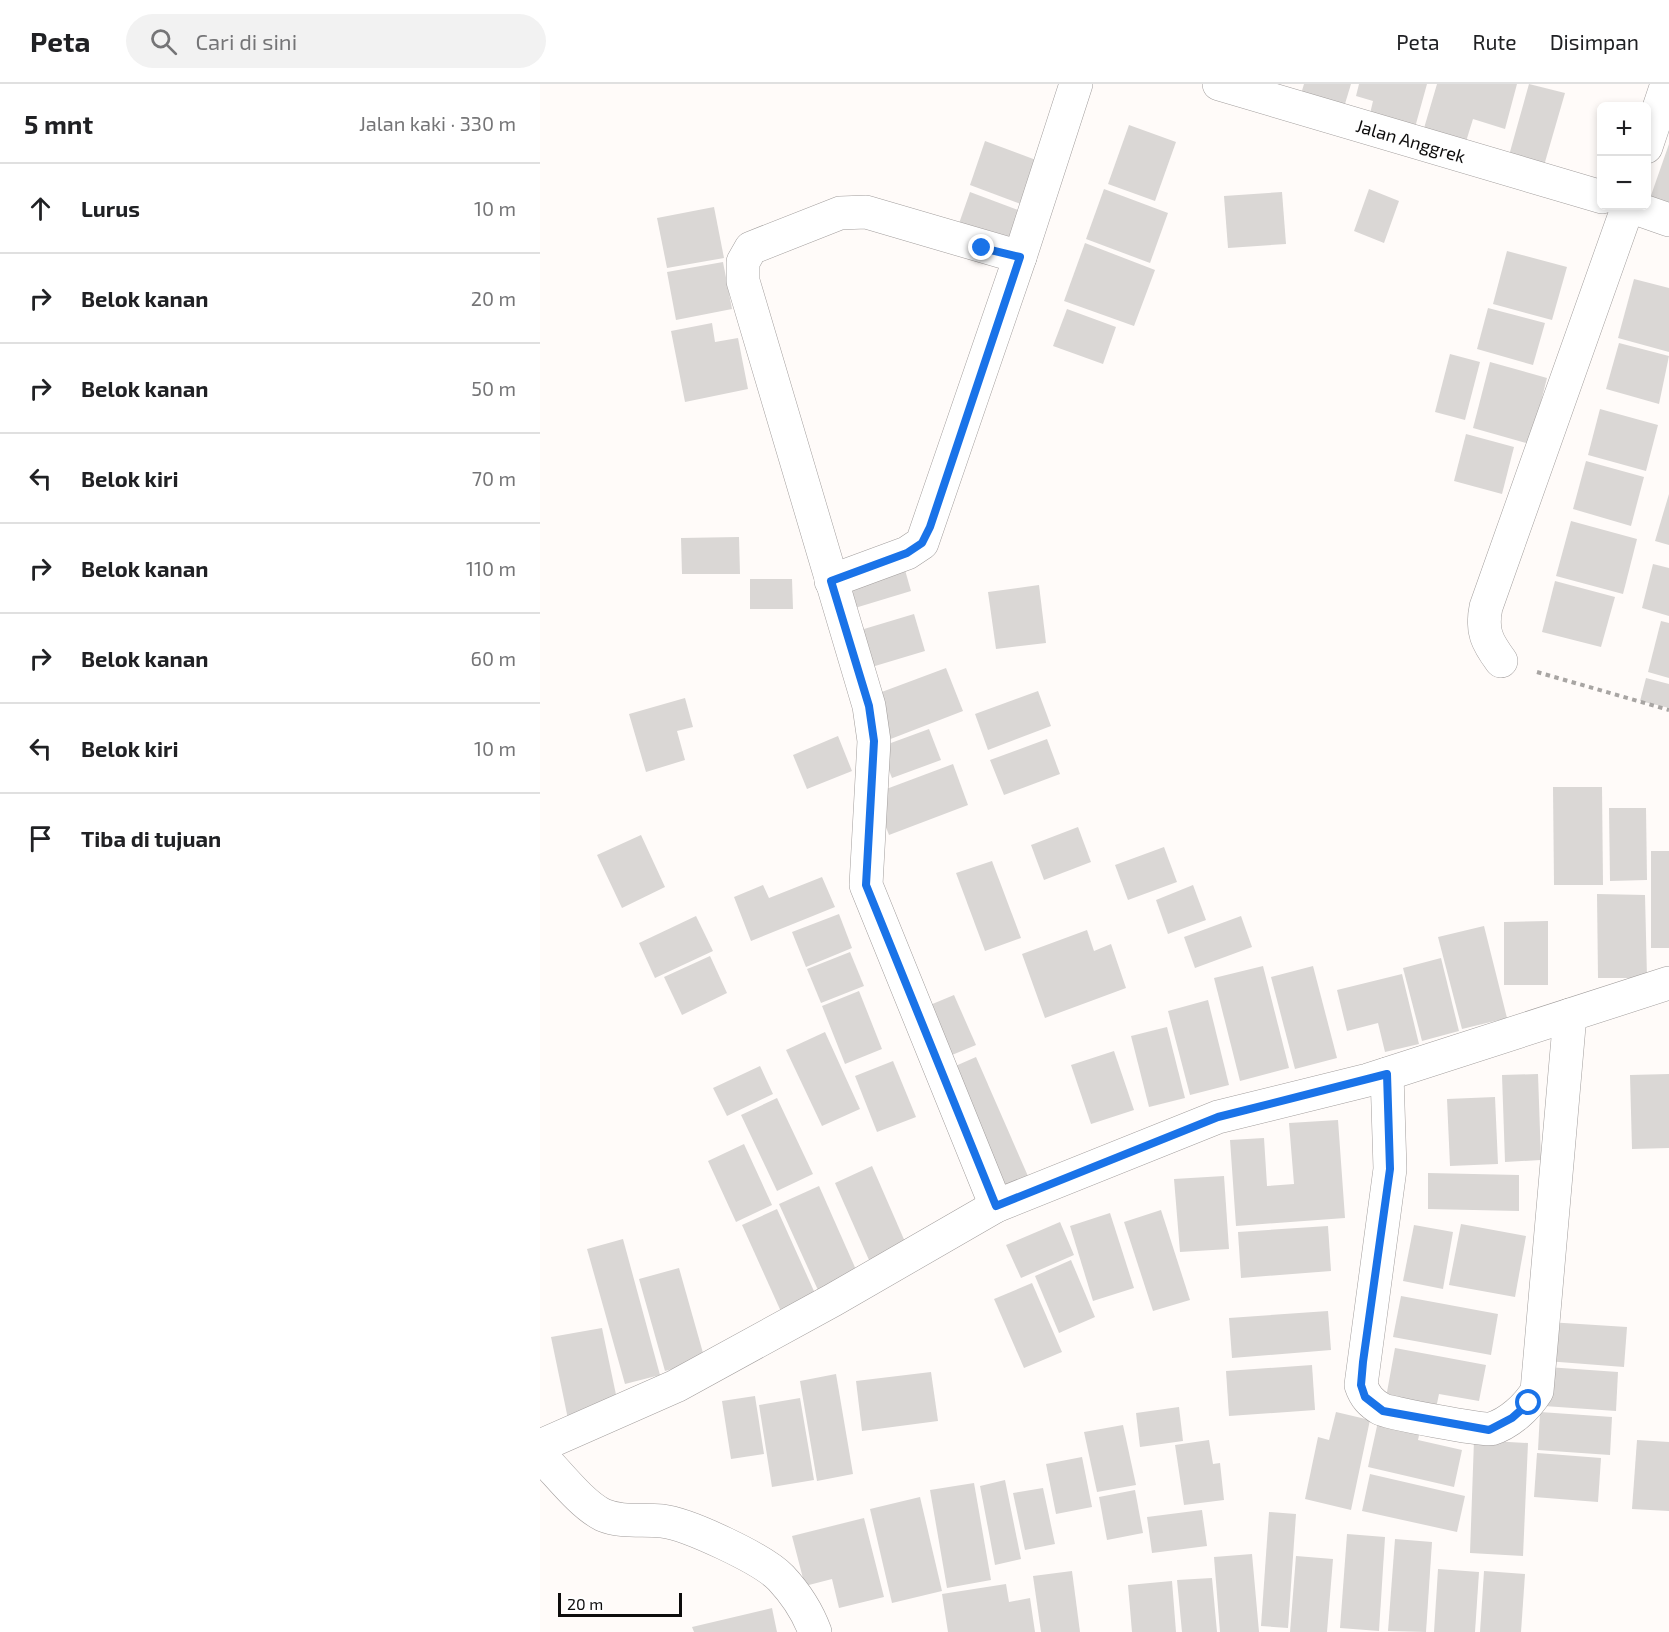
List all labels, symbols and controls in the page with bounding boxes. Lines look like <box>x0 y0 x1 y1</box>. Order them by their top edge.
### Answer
search box <box>126 14 546 68</box>
text: Peta <box>30 24 90 58</box>
icon: search <box>147 25 180 58</box>
text: Cari di sini <box>195 28 297 54</box>
text: Peta <box>1396 29 1439 54</box>
text: Rute <box>1472 29 1517 54</box>
text: Disimpan <box>1550 29 1639 54</box>
map controls <box>1597 102 1651 210</box>
button: + <box>1597 102 1651 156</box>
text: 5 mnt <box>24 108 93 139</box>
text: Jalan kaki · 330 m <box>359 111 516 135</box>
street label: Jalan Anggrek <box>1354 114 1468 167</box>
button: − <box>1597 156 1651 210</box>
icon: ahead <box>24 192 57 225</box>
text: Lurus <box>81 195 140 221</box>
text: 10 m <box>474 196 516 220</box>
route end <box>968 234 994 260</box>
icon: right <box>24 282 57 315</box>
text: Belok kanan <box>81 285 208 311</box>
text: 20 m <box>471 286 516 310</box>
icon: right <box>24 372 57 405</box>
text: Belok kanan <box>81 375 208 401</box>
text: 50 m <box>471 376 516 400</box>
icon: left <box>24 462 57 495</box>
text: Belok kiri <box>81 465 178 491</box>
text: 70 m <box>472 466 516 490</box>
icon: right <box>24 552 57 585</box>
text: Belok kanan <box>81 555 208 581</box>
text: 110 m <box>466 556 516 580</box>
icon: right <box>24 642 57 675</box>
text: Belok kanan <box>81 645 208 671</box>
text: 60 m <box>471 646 516 670</box>
icon: left <box>24 732 57 765</box>
text: Belok kiri <box>81 735 178 761</box>
text: 10 m <box>474 736 516 760</box>
icon: arrive <box>24 822 57 855</box>
text: Tiba di tujuan <box>81 825 221 851</box>
route start <box>1515 1389 1541 1415</box>
scale bar <box>558 1590 682 1618</box>
text: 20 m <box>567 1594 603 1613</box>

